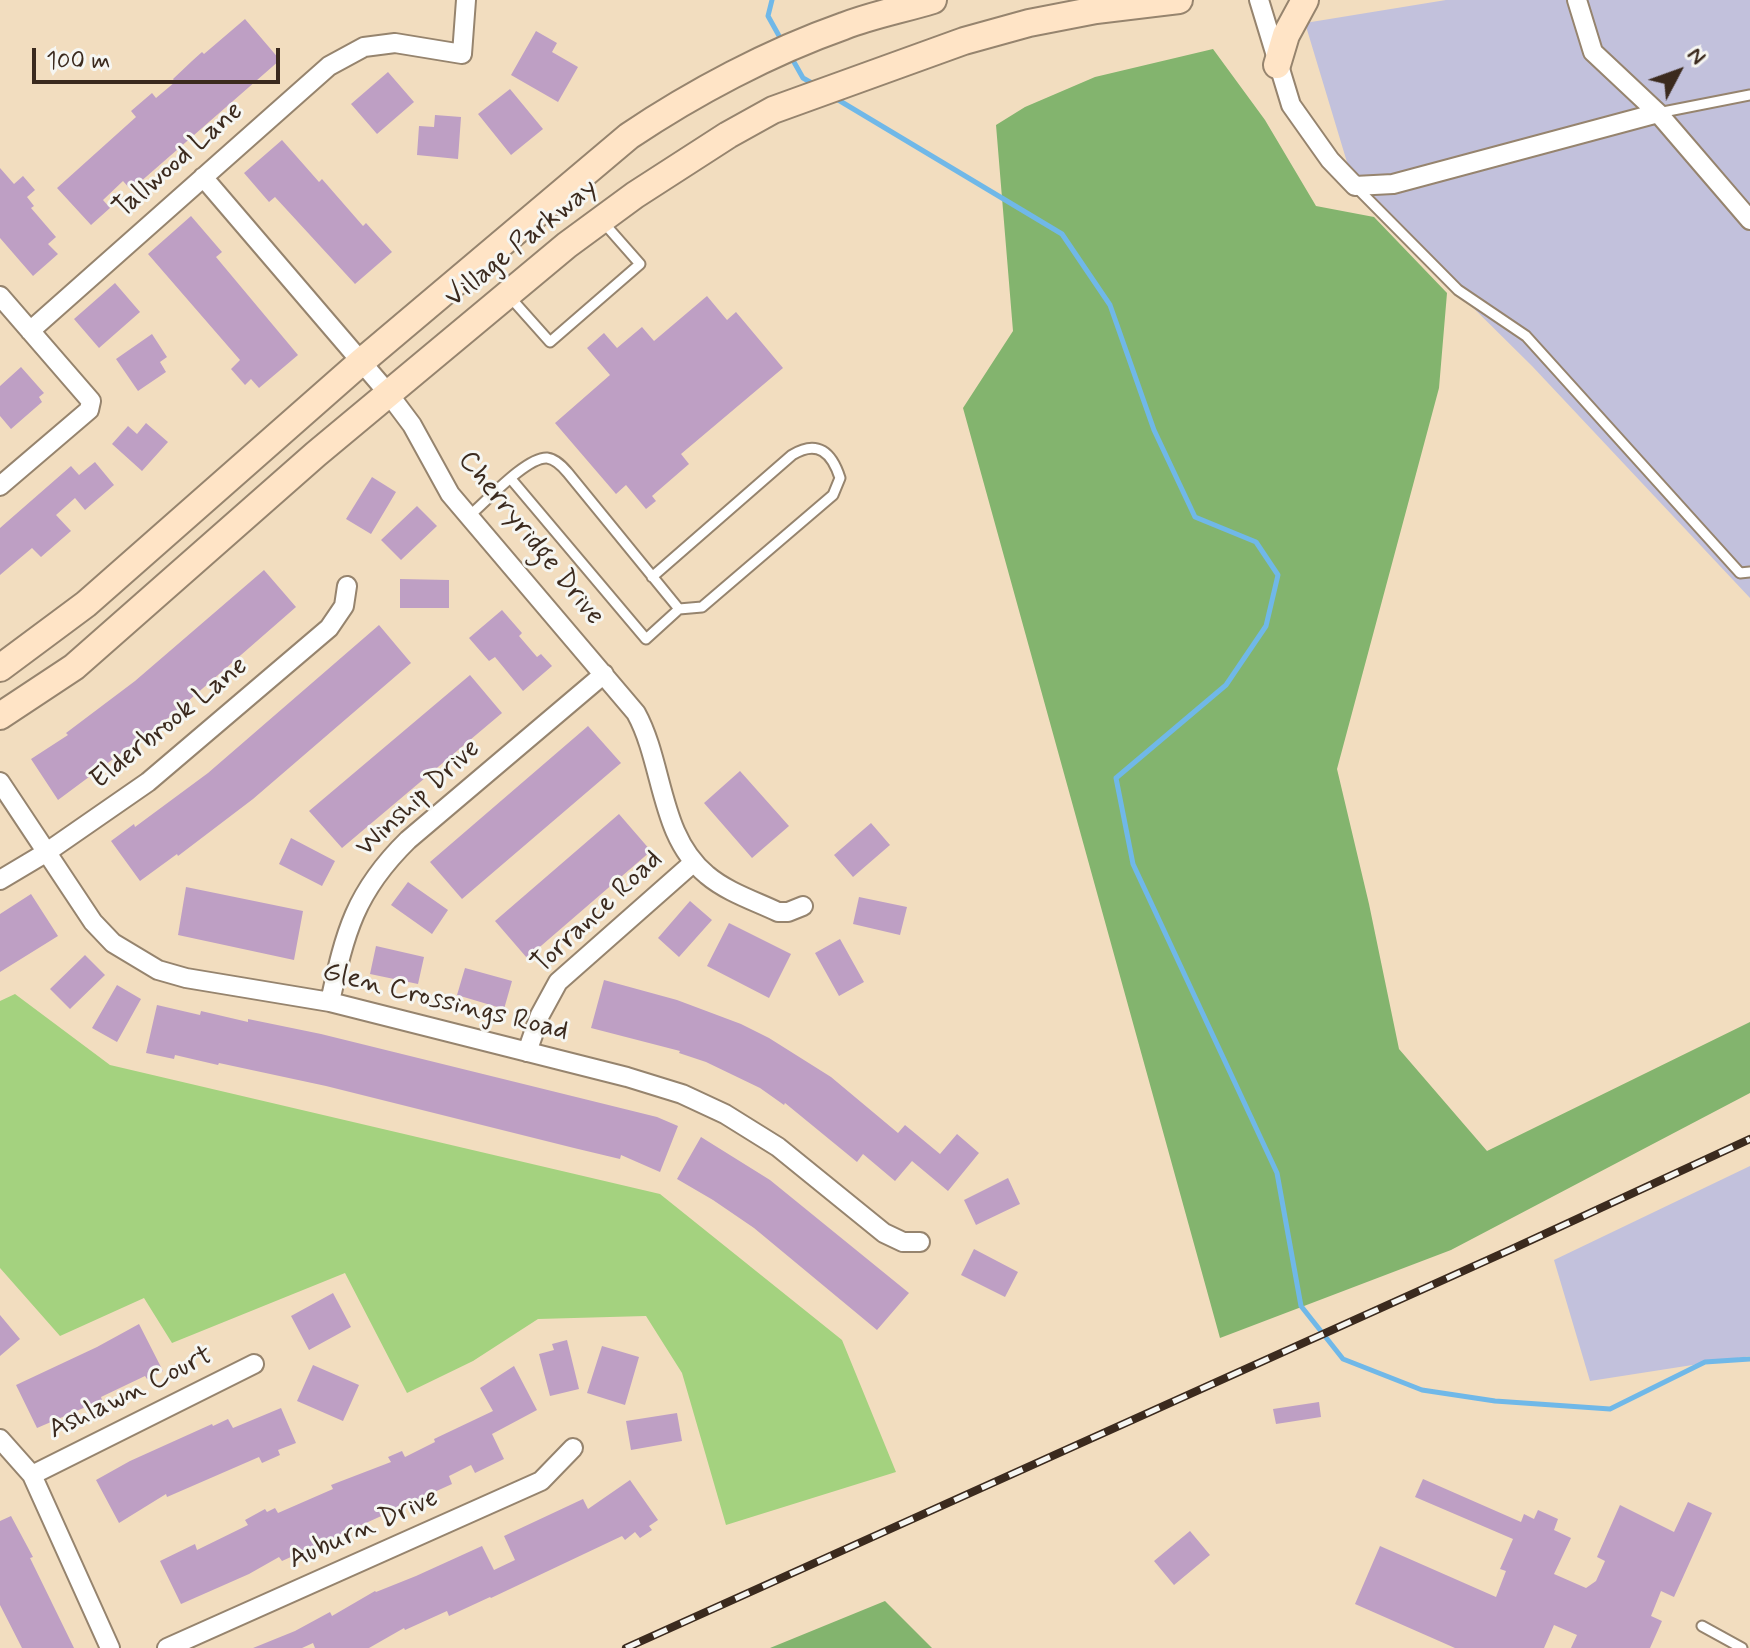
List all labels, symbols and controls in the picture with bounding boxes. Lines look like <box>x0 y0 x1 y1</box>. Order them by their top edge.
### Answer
scale bar <box>36 32 284 82</box>
north arrow <box>1638 32 1718 112</box>
text: N <box>1681 42 1711 71</box>
text: 100 m <box>46 46 110 77</box>
street label: Tallwood Lane <box>107 95 251 227</box>
street label: Village Parkway <box>439 172 605 316</box>
street label: Cherryridge Drive <box>449 445 611 633</box>
street label: Elderbrook Lane <box>84 650 256 798</box>
street label: Winship Drive <box>350 733 488 865</box>
street label: Torrance Road <box>526 844 670 982</box>
street label: Glen Crossings Road <box>319 956 571 1050</box>
street label: Ashlawn Court <box>44 1340 218 1448</box>
street label: Auburn Drive <box>284 1482 444 1578</box>

